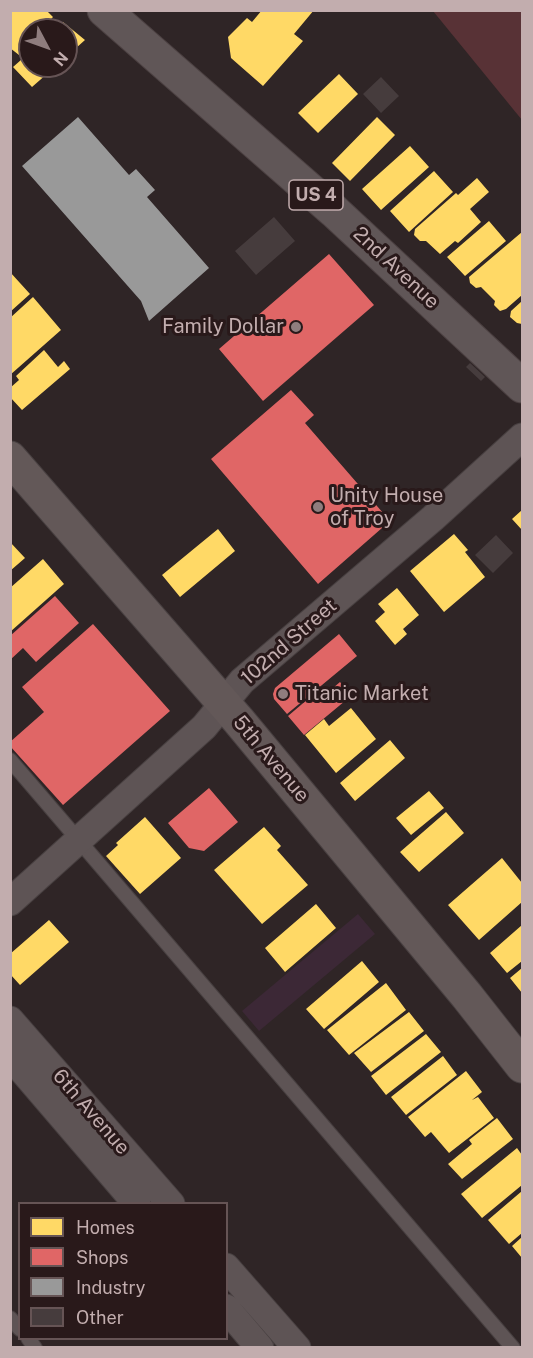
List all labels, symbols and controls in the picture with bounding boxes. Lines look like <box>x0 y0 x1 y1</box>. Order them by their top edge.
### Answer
north arrow <box>18 18 78 78</box>
text: N <box>49 48 72 70</box>
road number: US 4 <box>289 180 343 210</box>
street label: 2nd Avenue <box>348 222 444 314</box>
place label: Family Dollar <box>162 315 284 339</box>
marker: Family Dollar <box>289 320 303 334</box>
place label: Unity House of Troy <box>330 484 443 531</box>
marker: Unity House of Troy <box>311 500 325 514</box>
street label: 102nd Street <box>236 594 342 690</box>
place label: Titanic Market <box>295 682 429 706</box>
marker: Titanic Market <box>276 687 290 701</box>
street label: 5th Avenue <box>228 711 314 807</box>
street label: 6th Avenue <box>47 1064 135 1160</box>
legend <box>18 1202 228 1340</box>
text: Homes <box>76 1217 135 1238</box>
text: Shops <box>76 1247 128 1268</box>
text: Industry <box>76 1277 145 1298</box>
text: Other <box>76 1307 124 1328</box>

